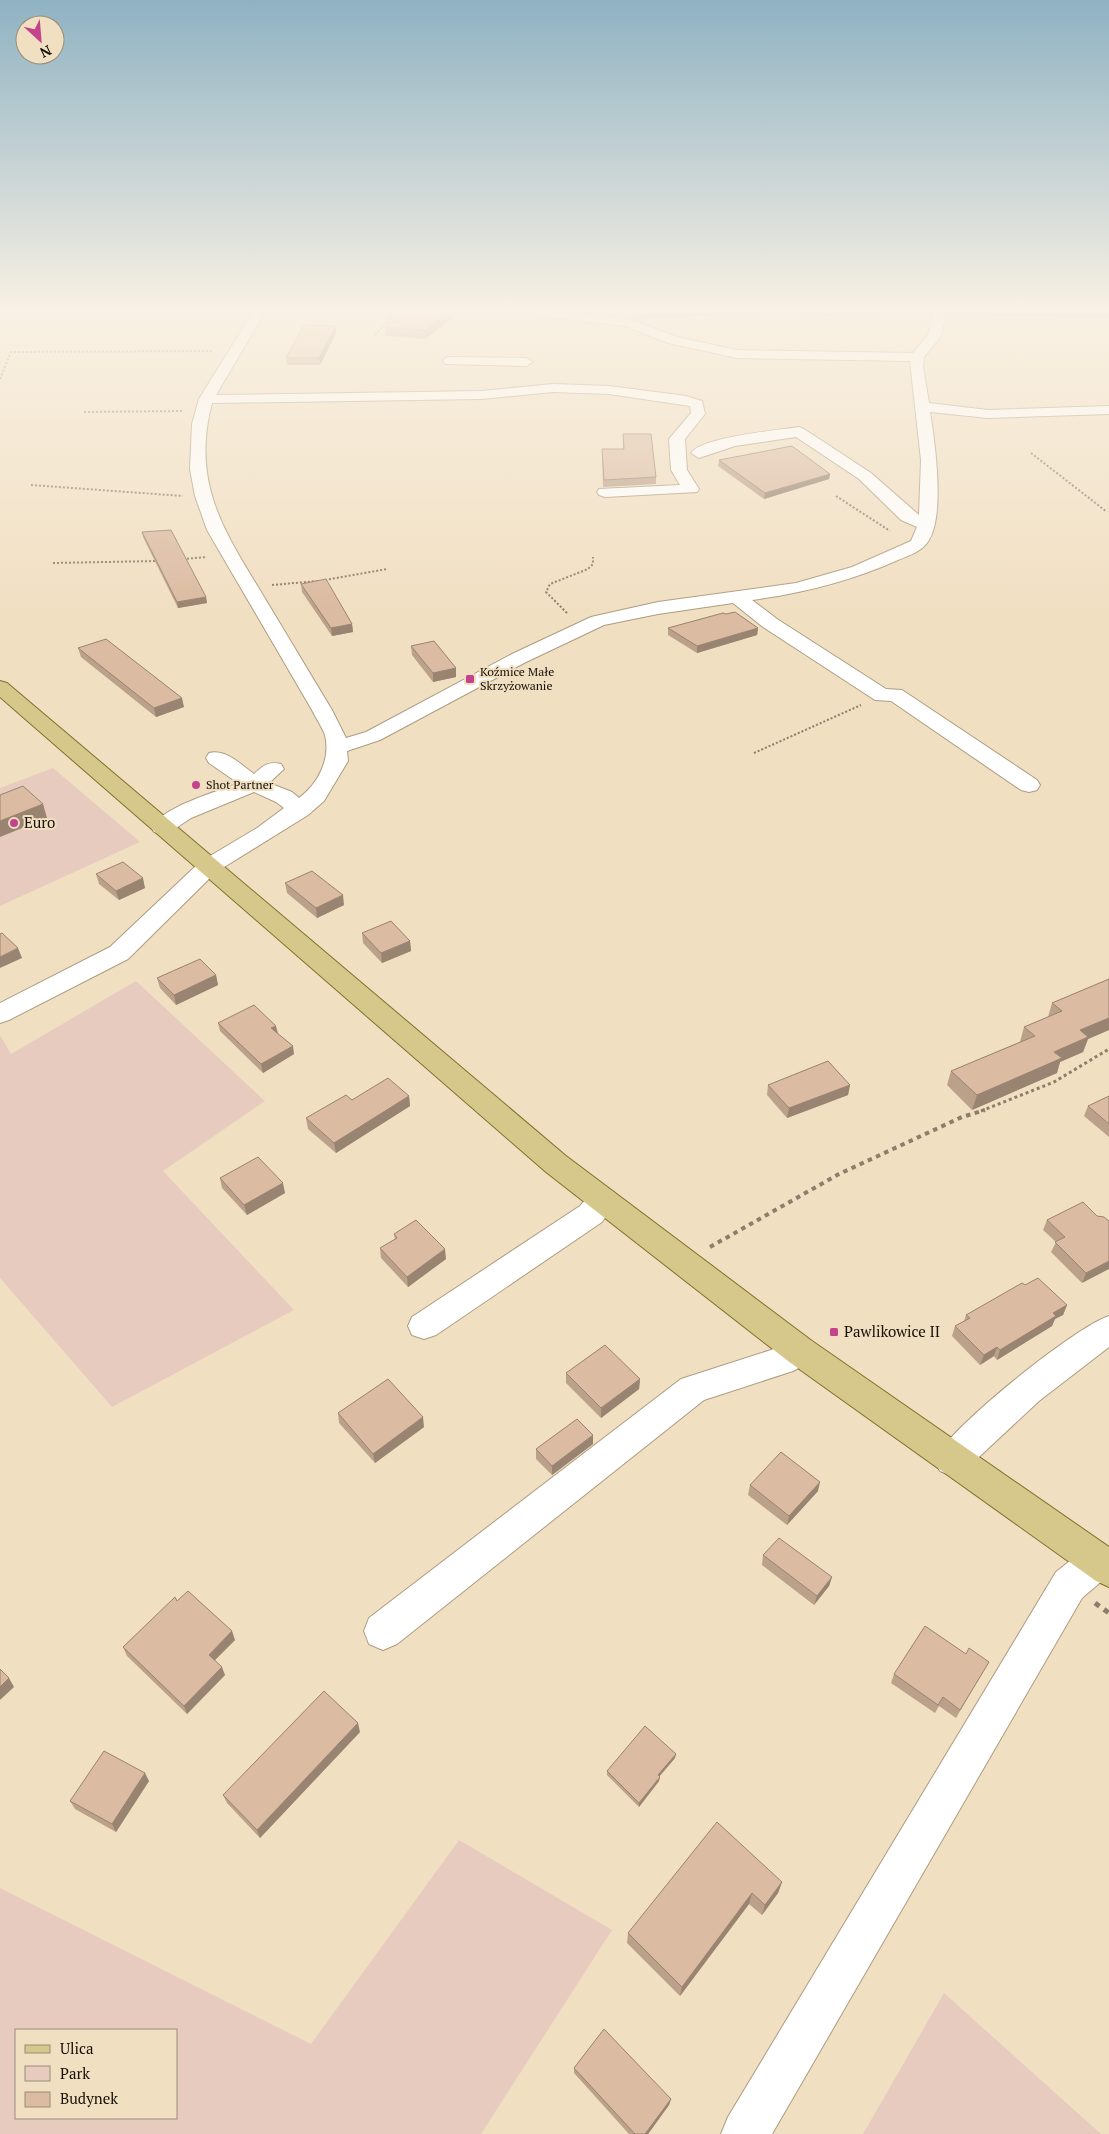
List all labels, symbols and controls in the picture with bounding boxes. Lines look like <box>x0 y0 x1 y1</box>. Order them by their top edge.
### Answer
north arrow <box>15 15 65 65</box>
text: N <box>37 41 55 63</box>
place label: Koźmice Małe Skrzyżowanie <box>480 664 554 693</box>
marker: Koźmice Małe Skrzyżowanie <box>464 673 476 685</box>
place label: Shot Partner <box>206 777 274 792</box>
marker: Shot Partner <box>190 779 202 791</box>
place label: Euro <box>24 812 55 832</box>
marker: Euro <box>8 817 20 829</box>
place label: Pawlikowice II <box>844 1321 940 1341</box>
marker: Pawlikowice II <box>828 1326 840 1338</box>
legend <box>15 2029 178 2119</box>
text: Ulica <box>60 2038 94 2058</box>
text: Park <box>60 2063 90 2083</box>
text: Budynek <box>60 2088 118 2108</box>

